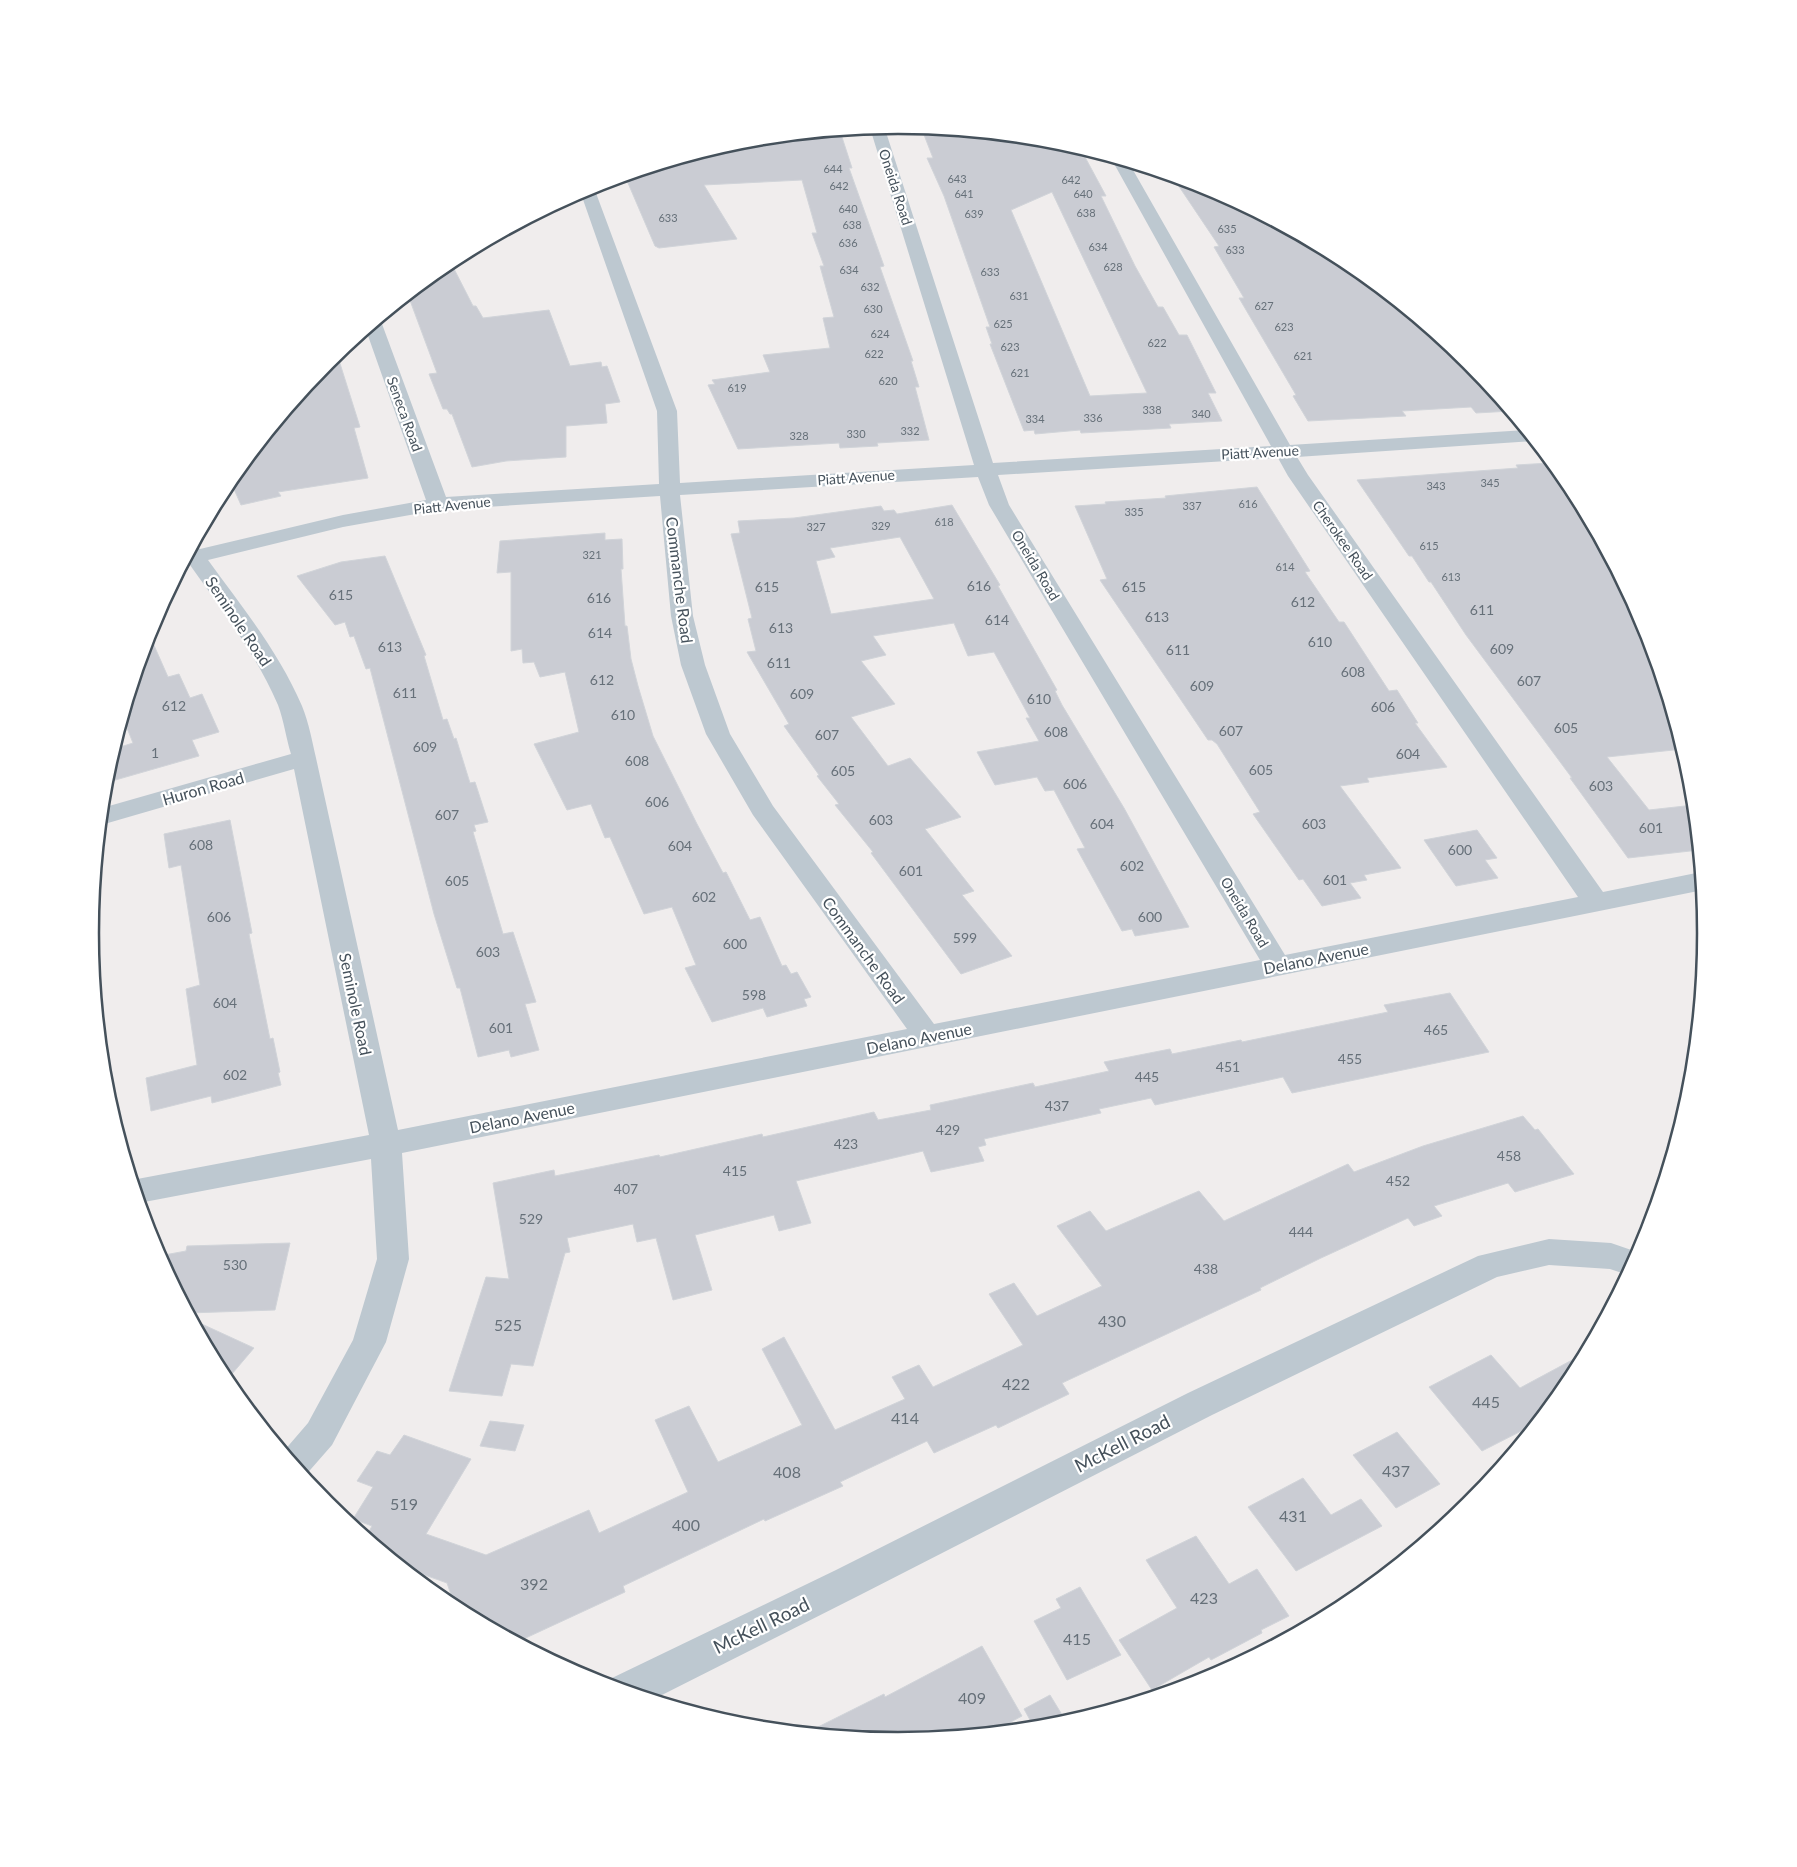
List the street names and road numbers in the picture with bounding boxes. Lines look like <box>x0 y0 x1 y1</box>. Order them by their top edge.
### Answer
street label: Oneida Road <box>876 147 916 227</box>
street label: Seneca Road <box>384 374 426 454</box>
street label: Piatt Avenue <box>1221 441 1299 463</box>
street label: Piatt Avenue <box>817 466 895 488</box>
street label: Piatt Avenue <box>413 492 491 518</box>
street label: Cherokee Road <box>1309 497 1377 583</box>
street label: Commanche Road <box>663 516 697 644</box>
street label: Oneida Road <box>1008 527 1064 603</box>
street label: Seminole Road <box>202 573 276 669</box>
street label: Huron Road <box>160 767 246 809</box>
street label: Oneida Road <box>1217 874 1273 950</box>
street label: Commanche Road <box>819 893 909 1007</box>
street label: Delano Avenue <box>1262 938 1370 978</box>
street label: Seminole Road <box>336 951 376 1057</box>
street label: Delano Avenue <box>865 1018 973 1058</box>
street label: Delano Avenue <box>468 1097 576 1137</box>
street label: McKell Road <box>1070 1409 1174 1477</box>
street label: McKell Road <box>709 1592 813 1658</box>

